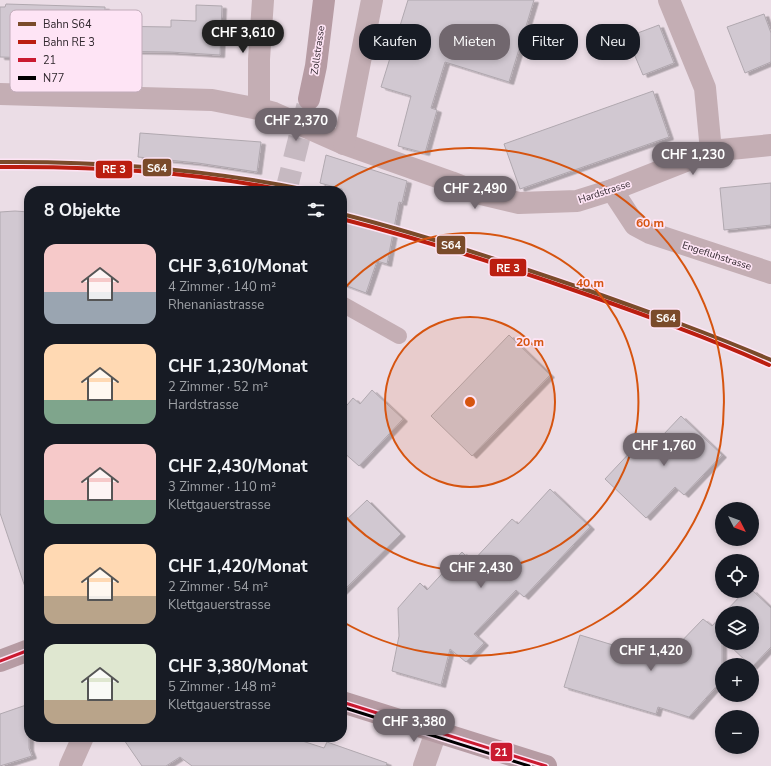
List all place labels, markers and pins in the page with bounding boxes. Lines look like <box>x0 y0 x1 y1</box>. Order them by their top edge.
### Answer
pin: CHF 3,610 <box>197 20 289 54</box>
pin: CHF 2,370 <box>250 108 342 142</box>
pin: CHF 1,230 <box>647 142 739 176</box>
pin: CHF 2,490 <box>429 176 521 210</box>
centre of rings <box>463 395 477 409</box>
pin: CHF 1,760 <box>618 433 710 467</box>
pin: CHF 2,430 <box>435 555 527 589</box>
pin: CHF 1,420 <box>605 638 697 672</box>
pin: CHF 3,380 <box>368 709 460 743</box>

